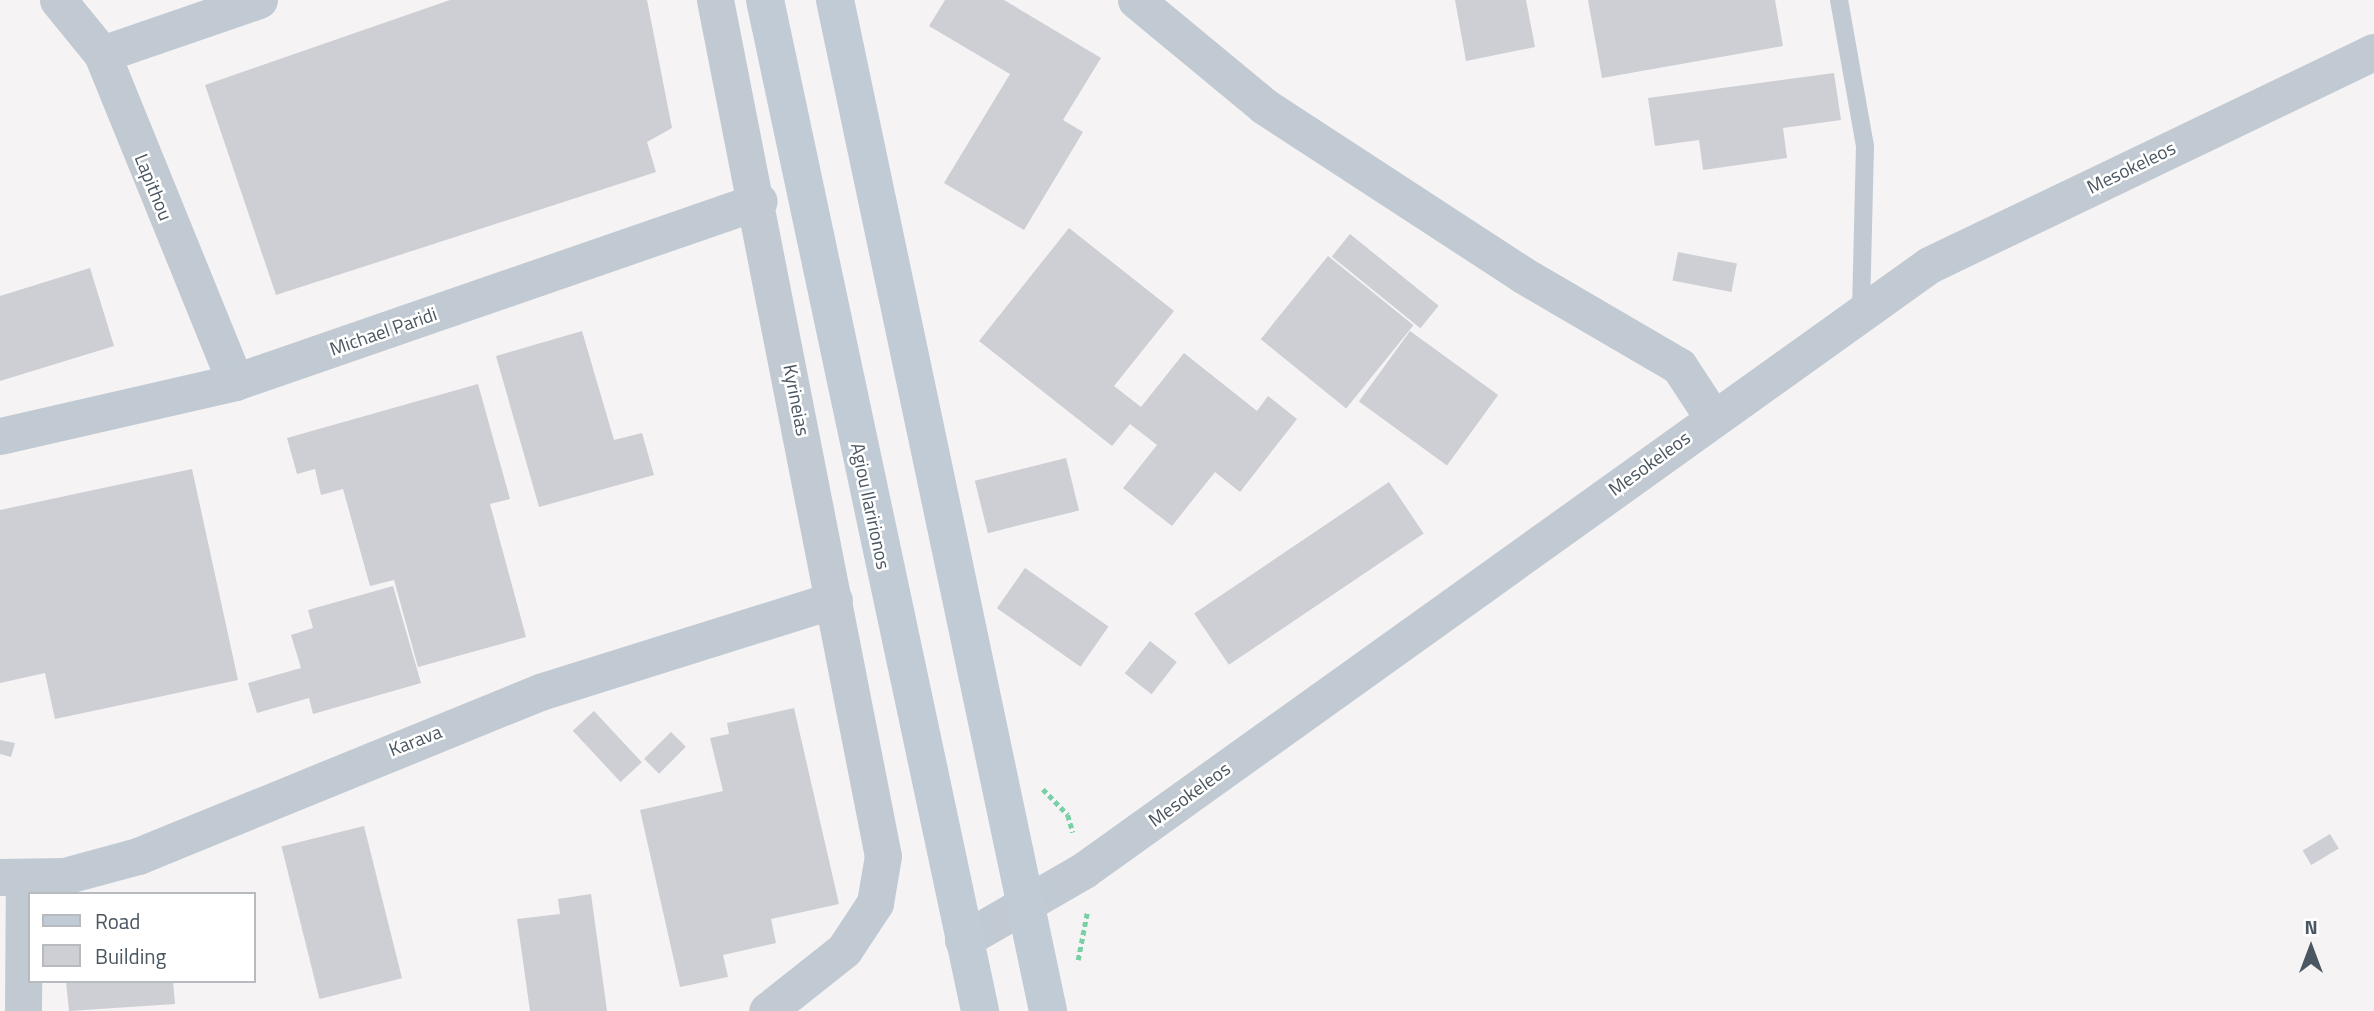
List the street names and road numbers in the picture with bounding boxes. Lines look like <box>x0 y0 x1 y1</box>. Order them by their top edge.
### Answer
street label: Mesokeleos <box>2083 136 2179 198</box>
street label: Lapithou <box>130 150 178 224</box>
street label: Michael Paridi <box>326 302 440 360</box>
street label: Kyrineias <box>779 362 815 438</box>
street label: Mesokeleos <box>1604 426 1694 500</box>
street label: Agiou Ilaririonos <box>846 441 896 571</box>
street label: Karava <box>385 720 445 760</box>
street label: Mesokeleos <box>1144 757 1234 831</box>

